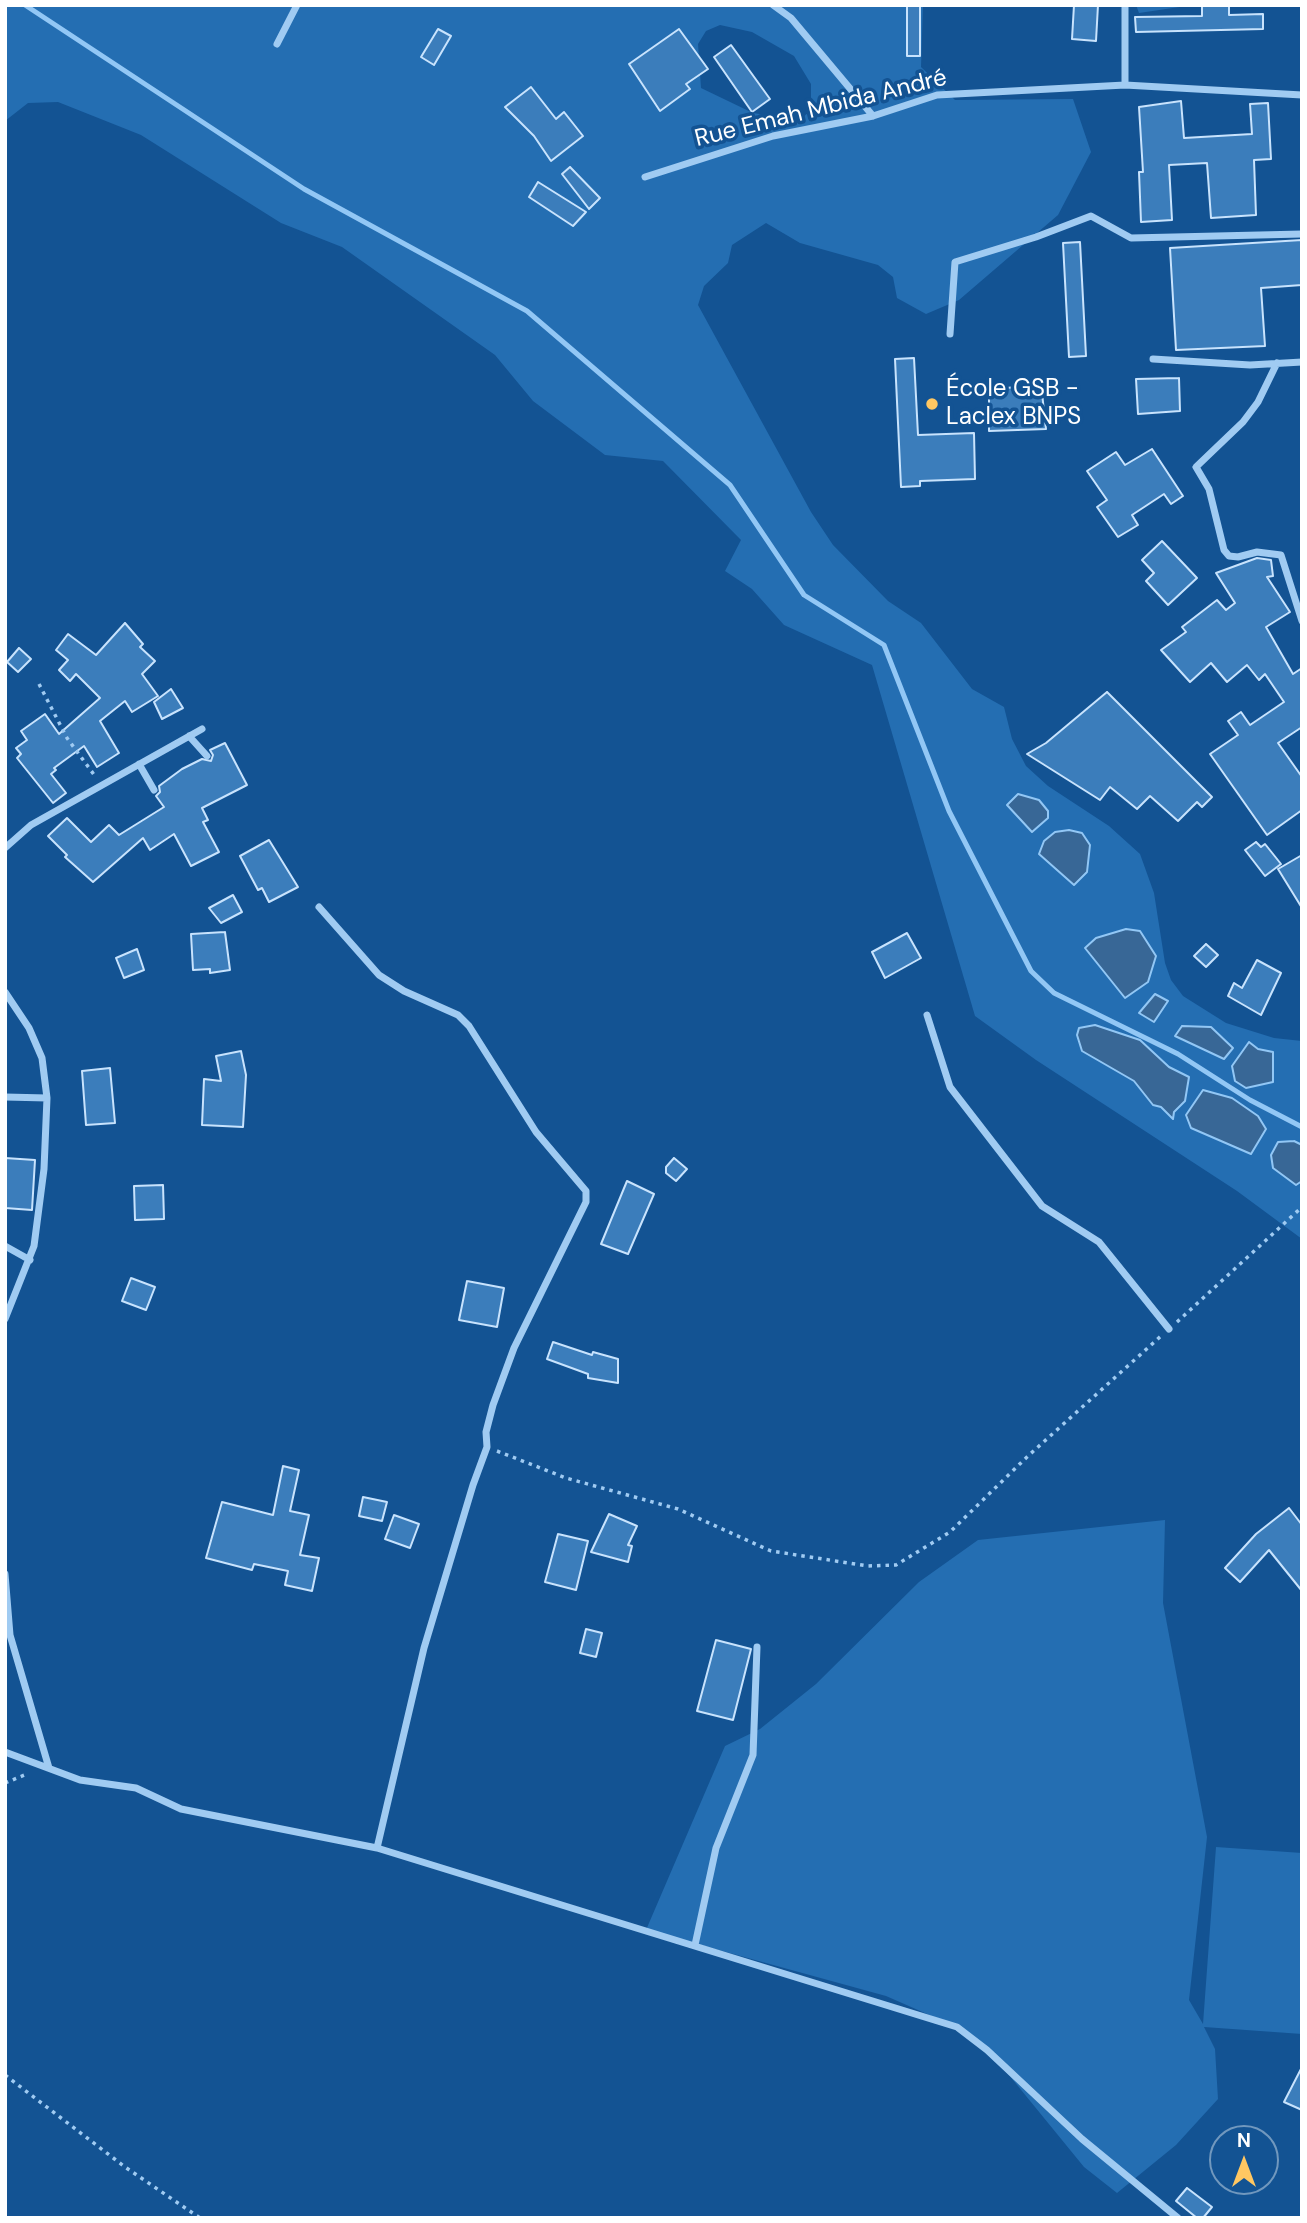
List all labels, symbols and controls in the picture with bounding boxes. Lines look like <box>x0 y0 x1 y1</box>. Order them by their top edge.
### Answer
street label: Rue Emah Mbida André <box>692 64 950 154</box>
place label: École GSB - Laclex BNPS <box>946 376 1081 432</box>
marker: École GSB - Laclex BNPS <box>924 396 940 412</box>
north arrow <box>1209 2125 1279 2195</box>
text: N <box>1237 2128 1251 2153</box>

